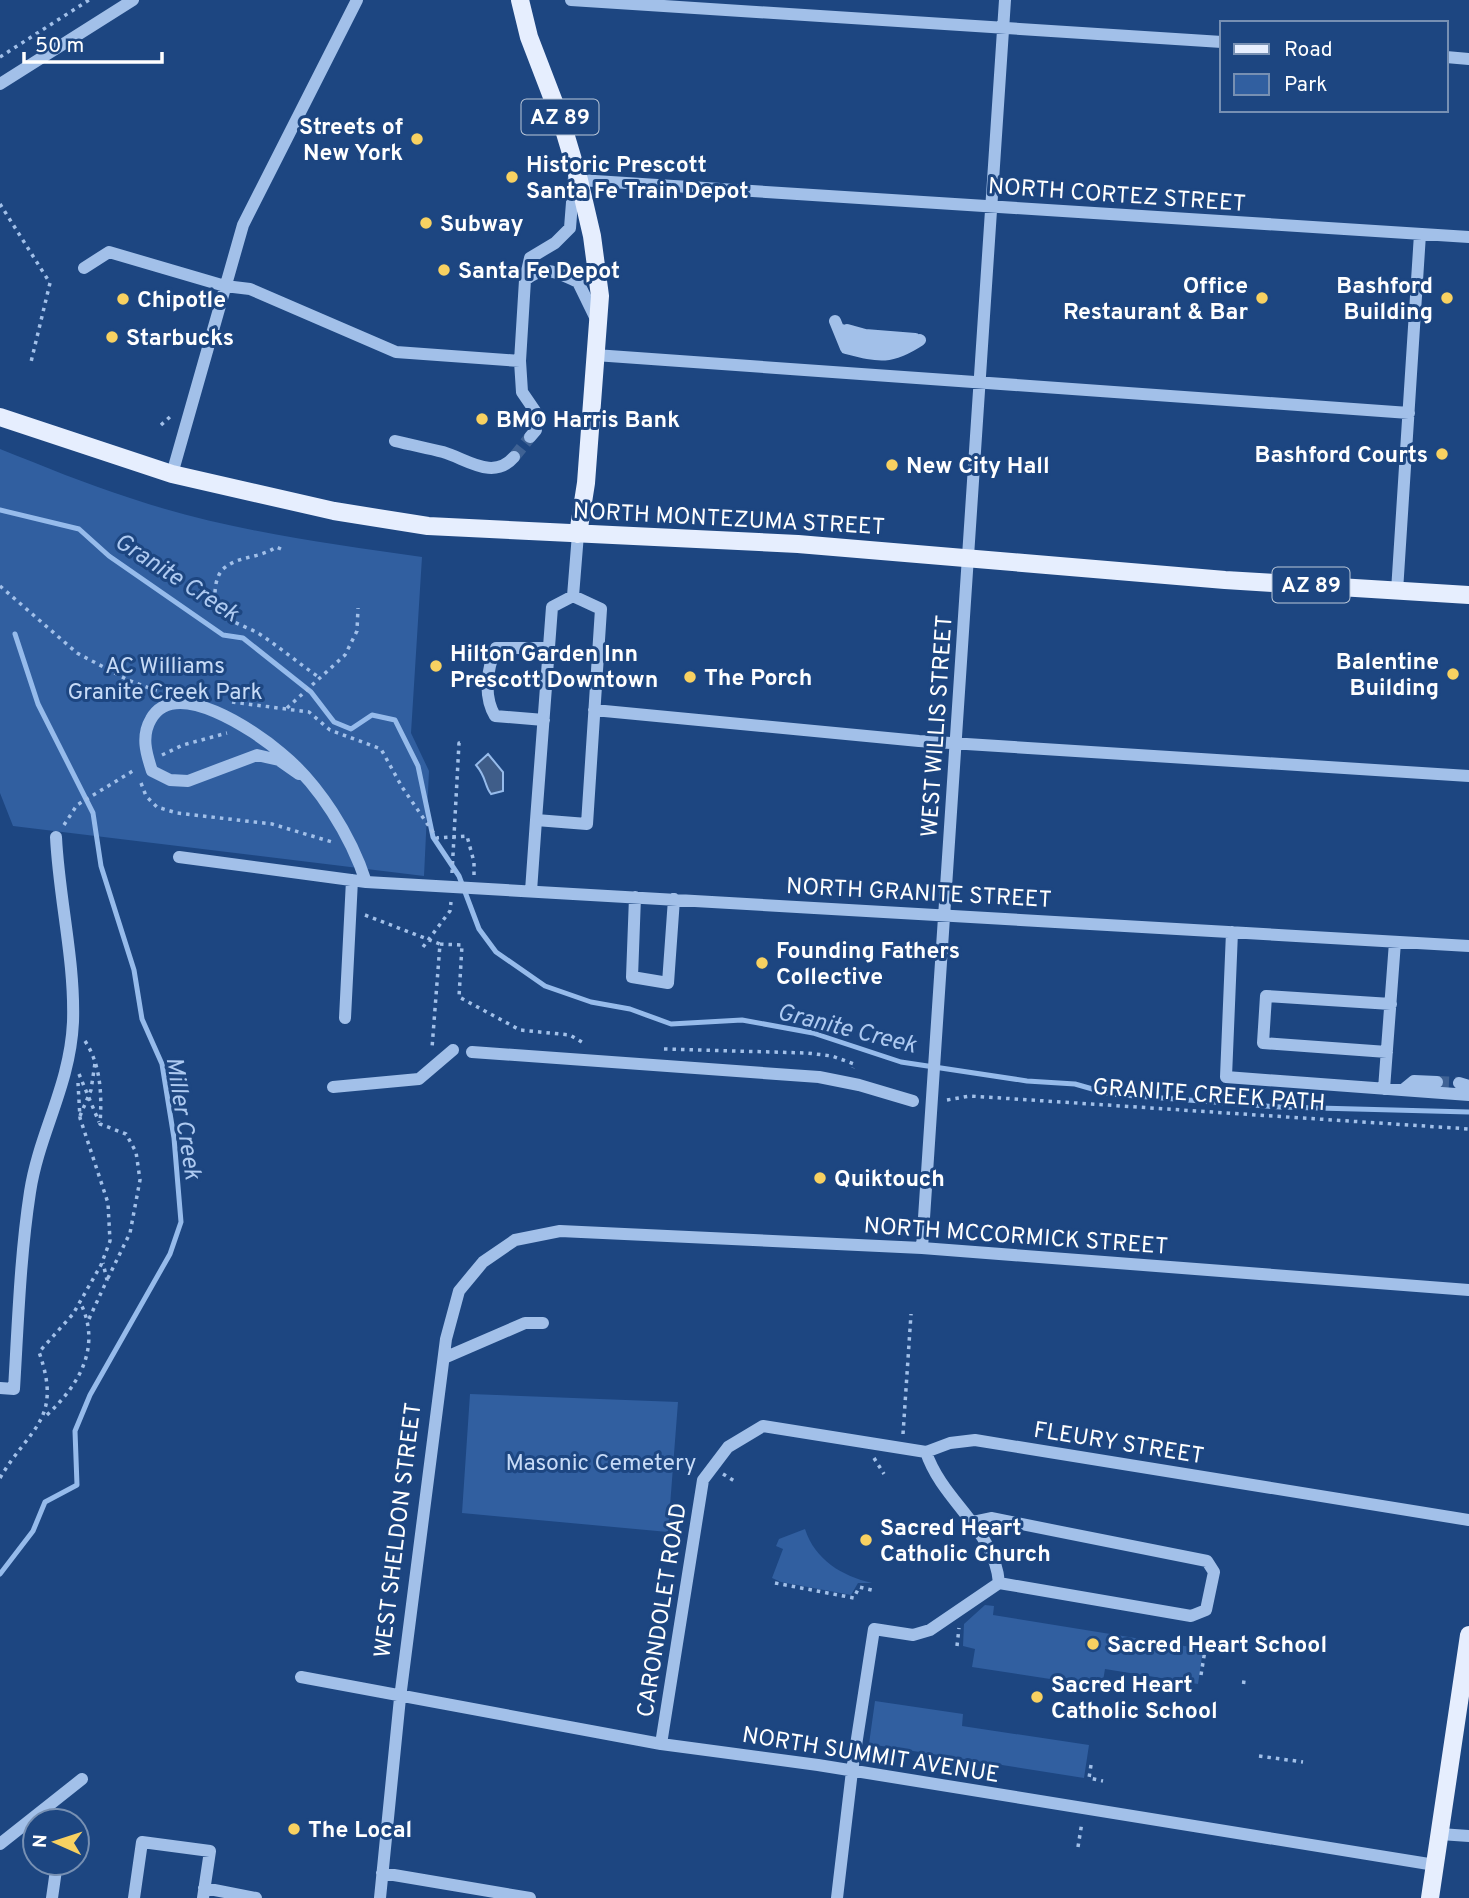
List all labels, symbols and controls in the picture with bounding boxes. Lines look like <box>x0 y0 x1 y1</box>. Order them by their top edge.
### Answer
scale bar <box>24 21 163 65</box>
legend <box>1220 21 1448 112</box>
text: 50 m <box>35 33 84 60</box>
text: Road <box>1284 37 1333 64</box>
text: Park <box>1284 72 1327 99</box>
road number: AZ 89 <box>522 100 598 134</box>
place label: Streets of New York <box>299 114 403 169</box>
marker: Streets of New York <box>409 131 425 147</box>
place label: Historic Prescott Santa Fe Train Depot <box>526 152 748 207</box>
marker: Historic Prescott Santa Fe Train Depot <box>504 169 520 185</box>
street label: NORTH CORTEZ STREET <box>987 173 1247 220</box>
place label: Subway <box>440 211 523 240</box>
marker: Subway <box>418 215 434 231</box>
place label: Santa Fe Depot <box>458 258 620 287</box>
marker: Santa Fe Depot <box>436 262 452 278</box>
place label: Office Restaurant & Bar <box>1063 273 1248 328</box>
place label: Bashford Building <box>1336 273 1433 328</box>
place label: Chipotle <box>137 287 226 316</box>
marker: Office Restaurant & Bar <box>1254 290 1270 306</box>
marker: Bashford Building <box>1439 290 1455 306</box>
marker: Chipotle <box>115 291 131 307</box>
place label: Starbucks <box>126 325 234 354</box>
marker: Starbucks <box>104 329 120 345</box>
place label: BMO Harris Bank <box>496 407 680 436</box>
marker: BMO Harris Bank <box>474 411 490 427</box>
place label: Bashford Courts <box>1254 442 1428 471</box>
marker: Bashford Courts <box>1434 446 1450 462</box>
place label: New City Hall <box>906 453 1050 482</box>
marker: New City Hall <box>884 457 900 473</box>
street label: NORTH MONTEZUMA STREET <box>572 498 886 543</box>
water label: Granite Creek <box>108 527 244 630</box>
road number: AZ 89 <box>1272 568 1350 602</box>
street label: WEST WILLIS STREET <box>916 614 961 838</box>
place label: Hilton Garden Inn Prescott Downtown <box>450 641 658 696</box>
place label: Balentine Building <box>1336 649 1439 704</box>
park label: AC Williams Granite Creek Park <box>67 653 263 708</box>
marker: Hilton Garden Inn Prescott Downtown <box>428 658 444 674</box>
place label: The Porch <box>704 665 812 694</box>
marker: Balentine Building <box>1445 666 1461 682</box>
marker: The Porch <box>682 669 698 685</box>
street label: NORTH GRANITE STREET <box>785 873 1053 916</box>
place label: Founding Fathers Collective <box>776 938 960 993</box>
marker: Founding Fathers Collective <box>754 955 770 971</box>
water label: Granite Creek <box>774 998 920 1062</box>
water label: Miller Creek <box>158 1055 207 1183</box>
street label: GRANITE CREEK PATH <box>1092 1074 1326 1119</box>
place label: Quiktouch <box>834 1166 945 1195</box>
marker: Quiktouch <box>812 1170 828 1186</box>
street label: NORTH MCCORMICK STREET <box>863 1212 1169 1263</box>
street label: WEST SHELDON STREET <box>369 1401 430 1660</box>
street label: FLEURY STREET <box>1031 1417 1206 1472</box>
park label: Masonic Cemetery <box>506 1450 696 1479</box>
street label: CARONDOLET ROAD <box>632 1501 695 1720</box>
place label: Sacred Heart Catholic Church <box>880 1515 1051 1570</box>
marker: Sacred Heart Catholic Church <box>858 1532 874 1548</box>
place label: Sacred Heart School <box>1107 1632 1327 1661</box>
marker: Sacred Heart School <box>1085 1636 1101 1652</box>
place label: Sacred Heart Catholic School <box>1051 1672 1218 1727</box>
marker: Sacred Heart Catholic School <box>1029 1689 1045 1705</box>
street label: NORTH SUMMIT AVENUE <box>740 1722 1001 1791</box>
north arrow <box>21 1807 91 1877</box>
place label: The Local <box>308 1817 412 1846</box>
marker: The Local <box>286 1821 302 1837</box>
text: N <box>29 1834 53 1849</box>

